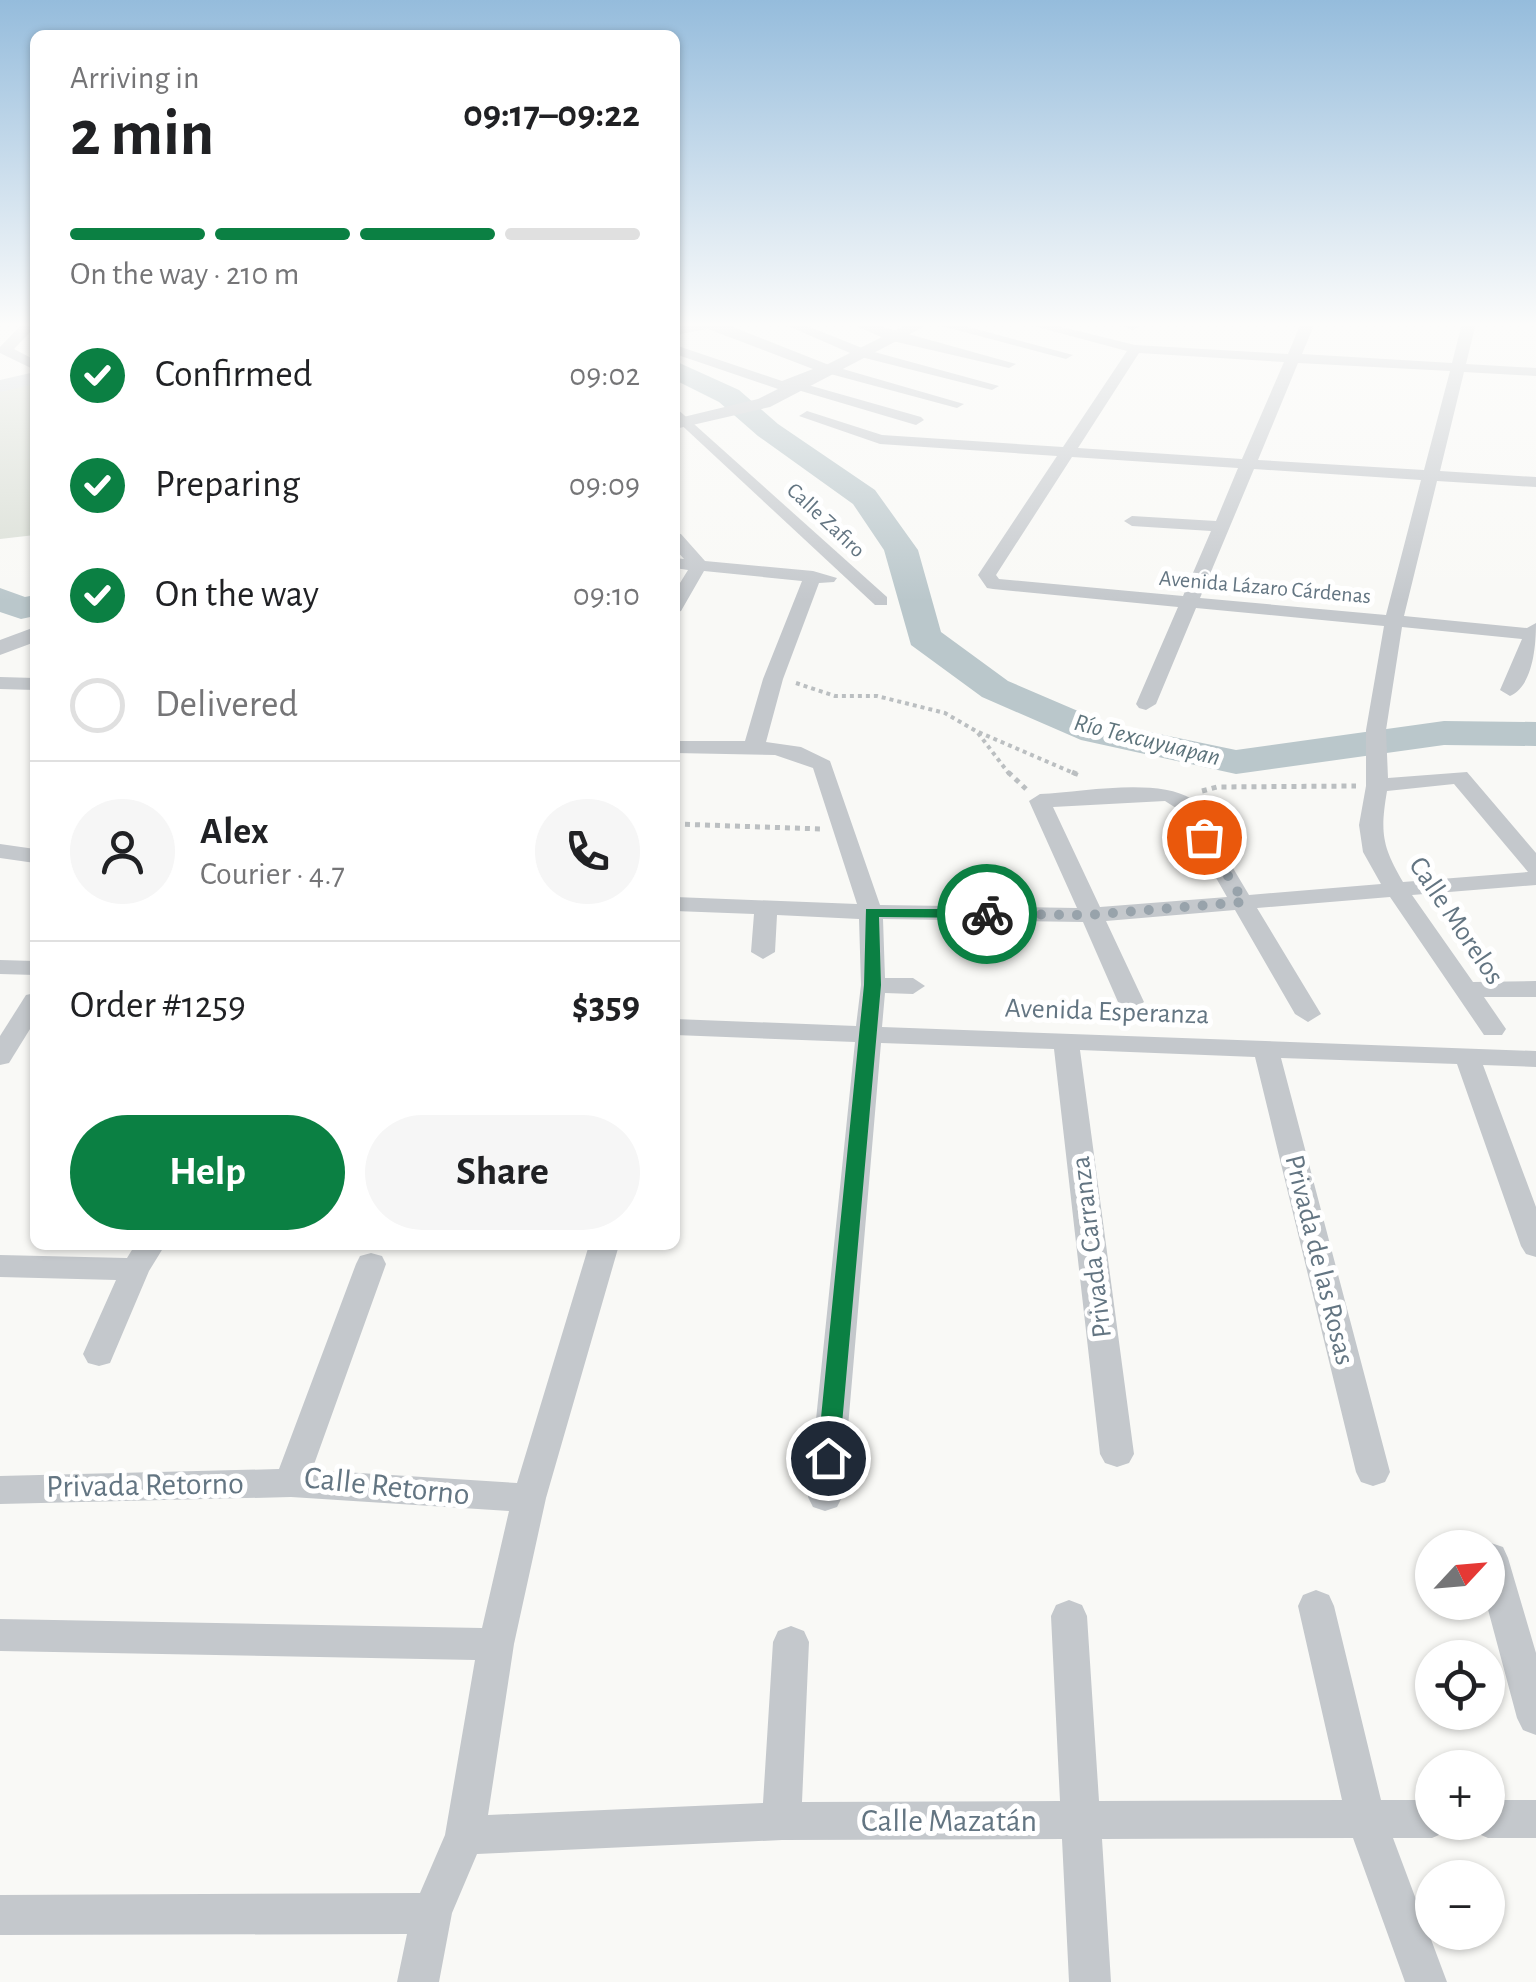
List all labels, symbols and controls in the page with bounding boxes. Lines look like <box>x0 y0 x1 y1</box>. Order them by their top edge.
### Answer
text: Arriving in <box>70 62 199 94</box>
text: 09:17–09:22 <box>463 96 640 134</box>
text: 2 min <box>70 102 214 167</box>
text: On the way · 210 m <box>70 258 299 290</box>
icon: check <box>70 348 125 403</box>
text: Confirmed <box>155 356 312 394</box>
text: 09:02 <box>569 359 640 391</box>
icon: check <box>70 458 125 513</box>
text: Preparing <box>155 466 300 504</box>
text: 09:09 <box>569 469 640 501</box>
street label: Calle Zafiro <box>783 479 869 561</box>
street label: Avenida Lázaro Cárdenas <box>1158 567 1372 607</box>
icon: check <box>70 568 125 623</box>
text: On the way <box>155 576 319 614</box>
text: 09:10 <box>573 579 640 611</box>
text: Delivered <box>155 686 298 724</box>
water label: Río Texcuyuapan <box>1071 710 1223 770</box>
pin <box>1162 795 1247 880</box>
button: person <box>70 799 175 904</box>
button: phone <box>535 799 640 904</box>
icon: bag <box>1177 810 1232 865</box>
text: Alex <box>200 813 269 851</box>
street label: Calle Morelos <box>1403 852 1509 990</box>
text: Courier · 4.7 <box>200 858 345 890</box>
courier <box>937 864 1037 964</box>
icon: bike <box>960 887 1015 942</box>
text: Order #1259 <box>70 987 246 1025</box>
text: $359 <box>572 987 640 1025</box>
street label: Avenida Esperanza <box>1004 994 1210 1030</box>
button: Help <box>70 1115 345 1230</box>
button: Share <box>365 1115 640 1230</box>
street label: Privada de las Rosas <box>1279 1152 1359 1368</box>
street label: Privada Carranza <box>1067 1154 1117 1339</box>
pin <box>786 1416 871 1501</box>
icon: home <box>801 1431 856 1486</box>
street label: Calle Retorno <box>303 1461 471 1511</box>
street label: Privada Retorno <box>46 1467 244 1503</box>
north arrow <box>1415 1530 1505 1620</box>
map controls <box>1415 1530 1505 1950</box>
button: locate <box>1415 1640 1505 1730</box>
button: + <box>1415 1750 1505 1840</box>
street label: Calle Mazatán <box>861 1805 1037 1837</box>
button: − <box>1415 1860 1505 1950</box>

